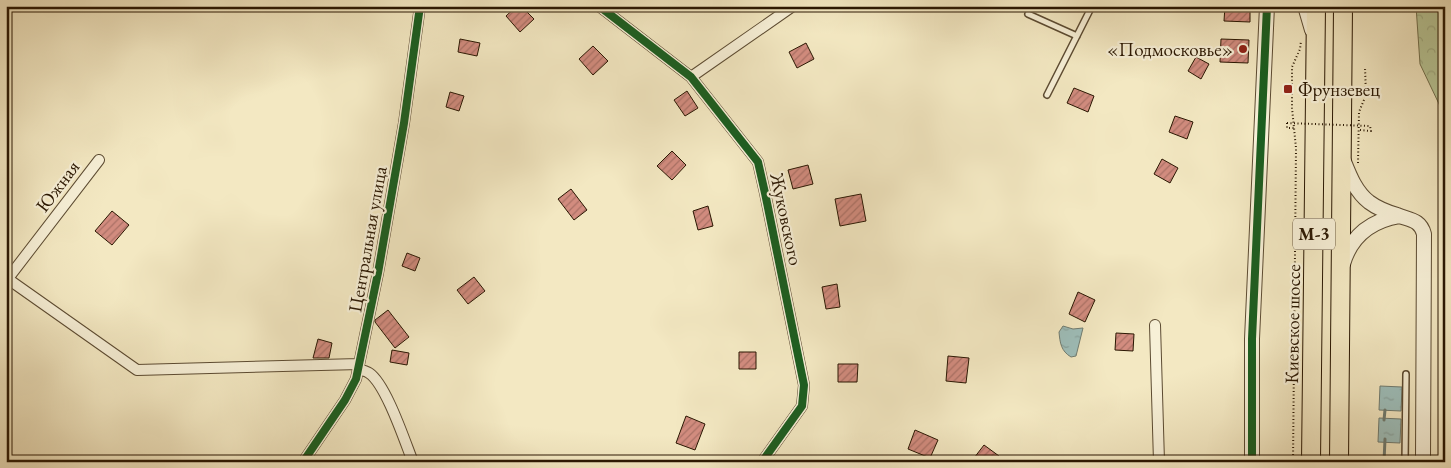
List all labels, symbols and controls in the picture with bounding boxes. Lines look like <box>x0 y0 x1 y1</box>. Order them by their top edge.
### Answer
place label: «Подмосковье» <box>1107 37 1233 62</box>
marker: «Подмосковье» <box>1237 43 1249 55</box>
place label: Фрунзевец <box>1298 77 1380 102</box>
marker: Фрунзевец <box>1282 83 1294 95</box>
street label: Южная <box>30 155 85 217</box>
street label: Центральная улица <box>342 164 393 314</box>
street label: Жуковского <box>764 170 809 268</box>
road number: М-3 <box>1293 218 1335 250</box>
street label: Киевское шоссе <box>1279 264 1306 384</box>

